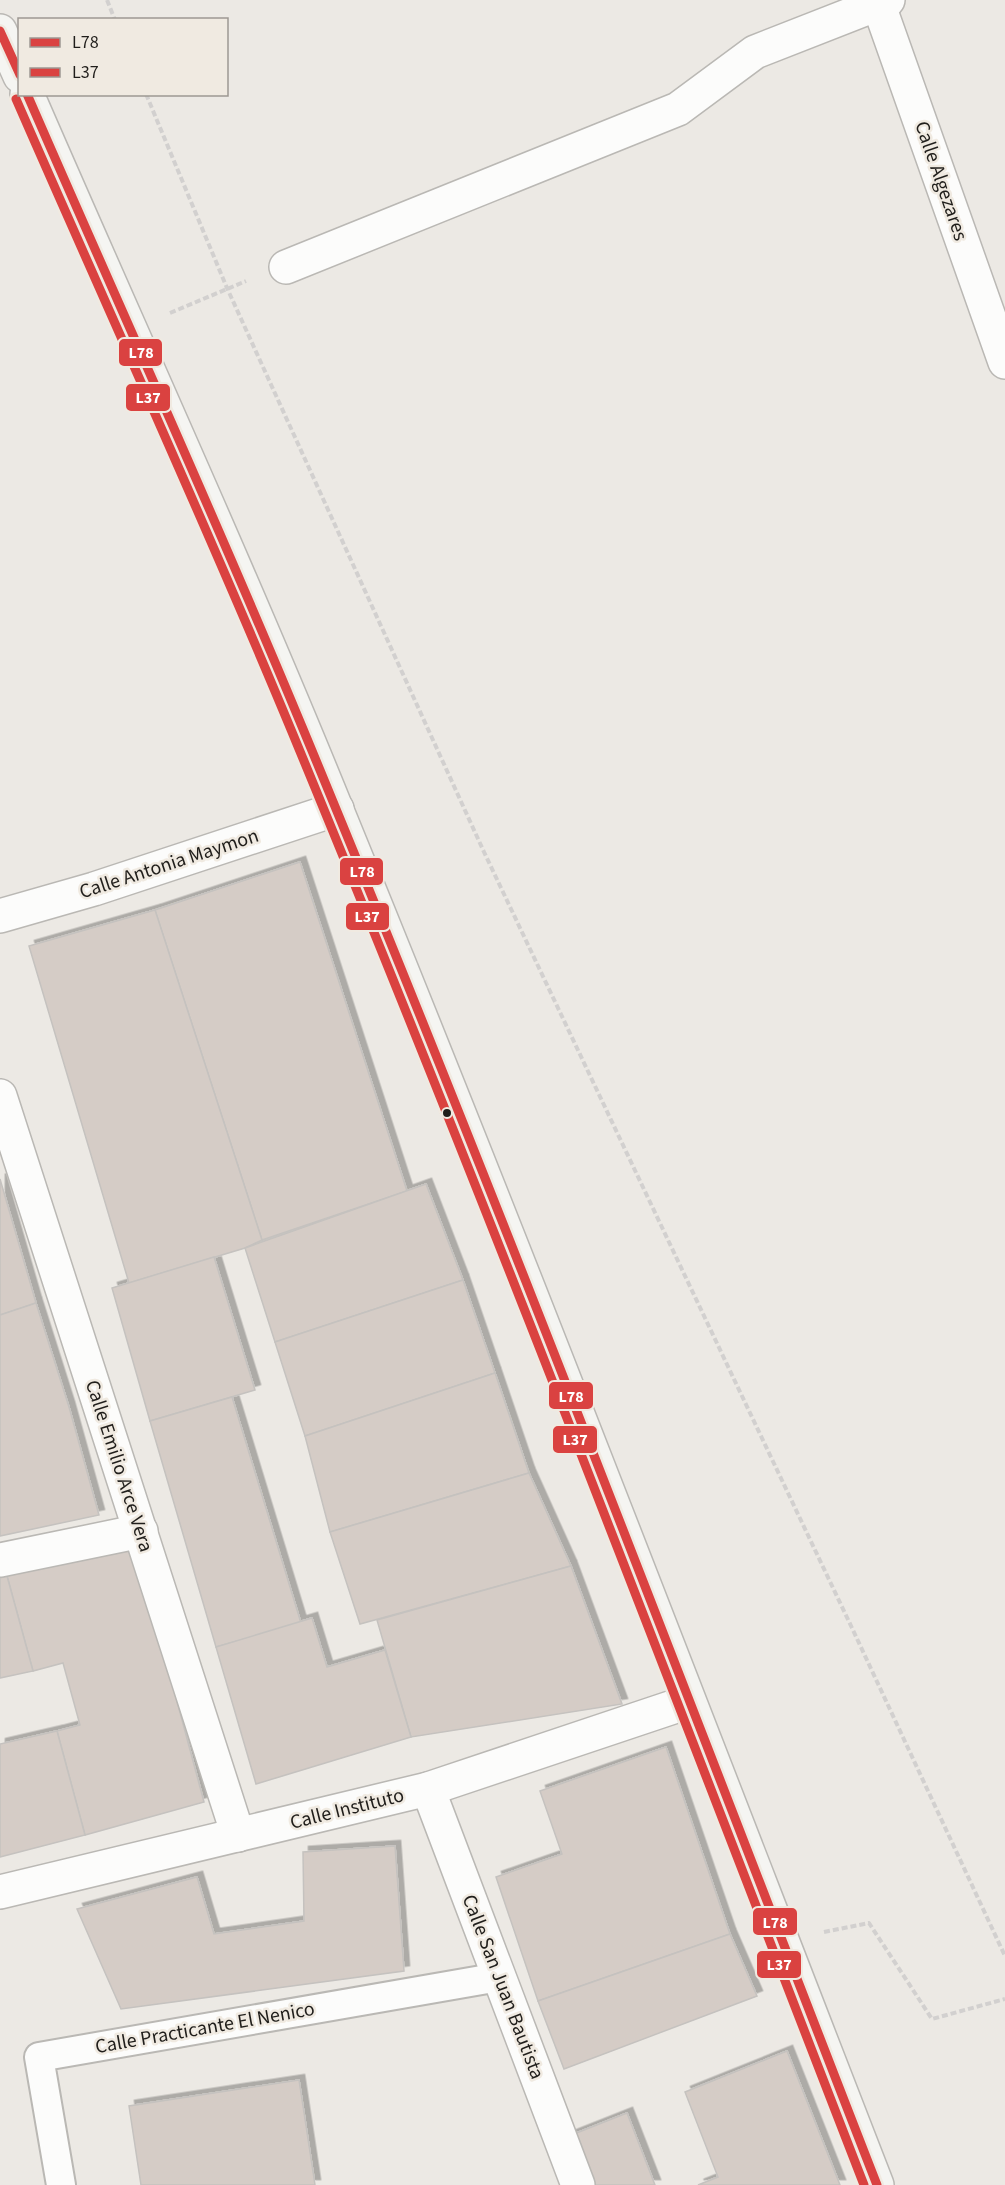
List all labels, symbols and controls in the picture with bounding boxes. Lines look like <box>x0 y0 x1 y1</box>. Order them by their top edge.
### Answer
legend <box>18 18 228 96</box>
text: L78 <box>72 30 99 55</box>
text: L37 <box>72 60 99 85</box>
street label: Calle Algezares <box>907 118 975 244</box>
line badge: L78 <box>118 338 163 367</box>
text: L78 <box>128 342 154 364</box>
line badge: L37 <box>125 383 171 412</box>
text: L37 <box>135 387 161 409</box>
street label: Calle Antonia Maymon <box>76 822 262 906</box>
line badge: L78 <box>339 857 384 886</box>
text: L78 <box>349 861 375 883</box>
line badge: L37 <box>345 902 390 931</box>
text: L37 <box>354 906 380 928</box>
unlabelled marker <box>441 1107 453 1119</box>
street label: Calle Emilio Arce Vera <box>78 1376 160 1556</box>
line badge: L78 <box>548 1381 594 1410</box>
text: L78 <box>558 1386 584 1408</box>
line badge: L37 <box>552 1425 598 1454</box>
text: L37 <box>562 1429 588 1451</box>
street label: Calle Instituto <box>287 1781 407 1837</box>
street label: Calle San Juan Bautista <box>455 1891 551 2083</box>
line badge: L78 <box>752 1907 798 1936</box>
text: L78 <box>762 1912 788 1934</box>
line badge: L37 <box>756 1950 802 1979</box>
text: L37 <box>766 1954 792 1976</box>
street label: Calle Practicante El Nenico <box>93 1995 317 2061</box>

